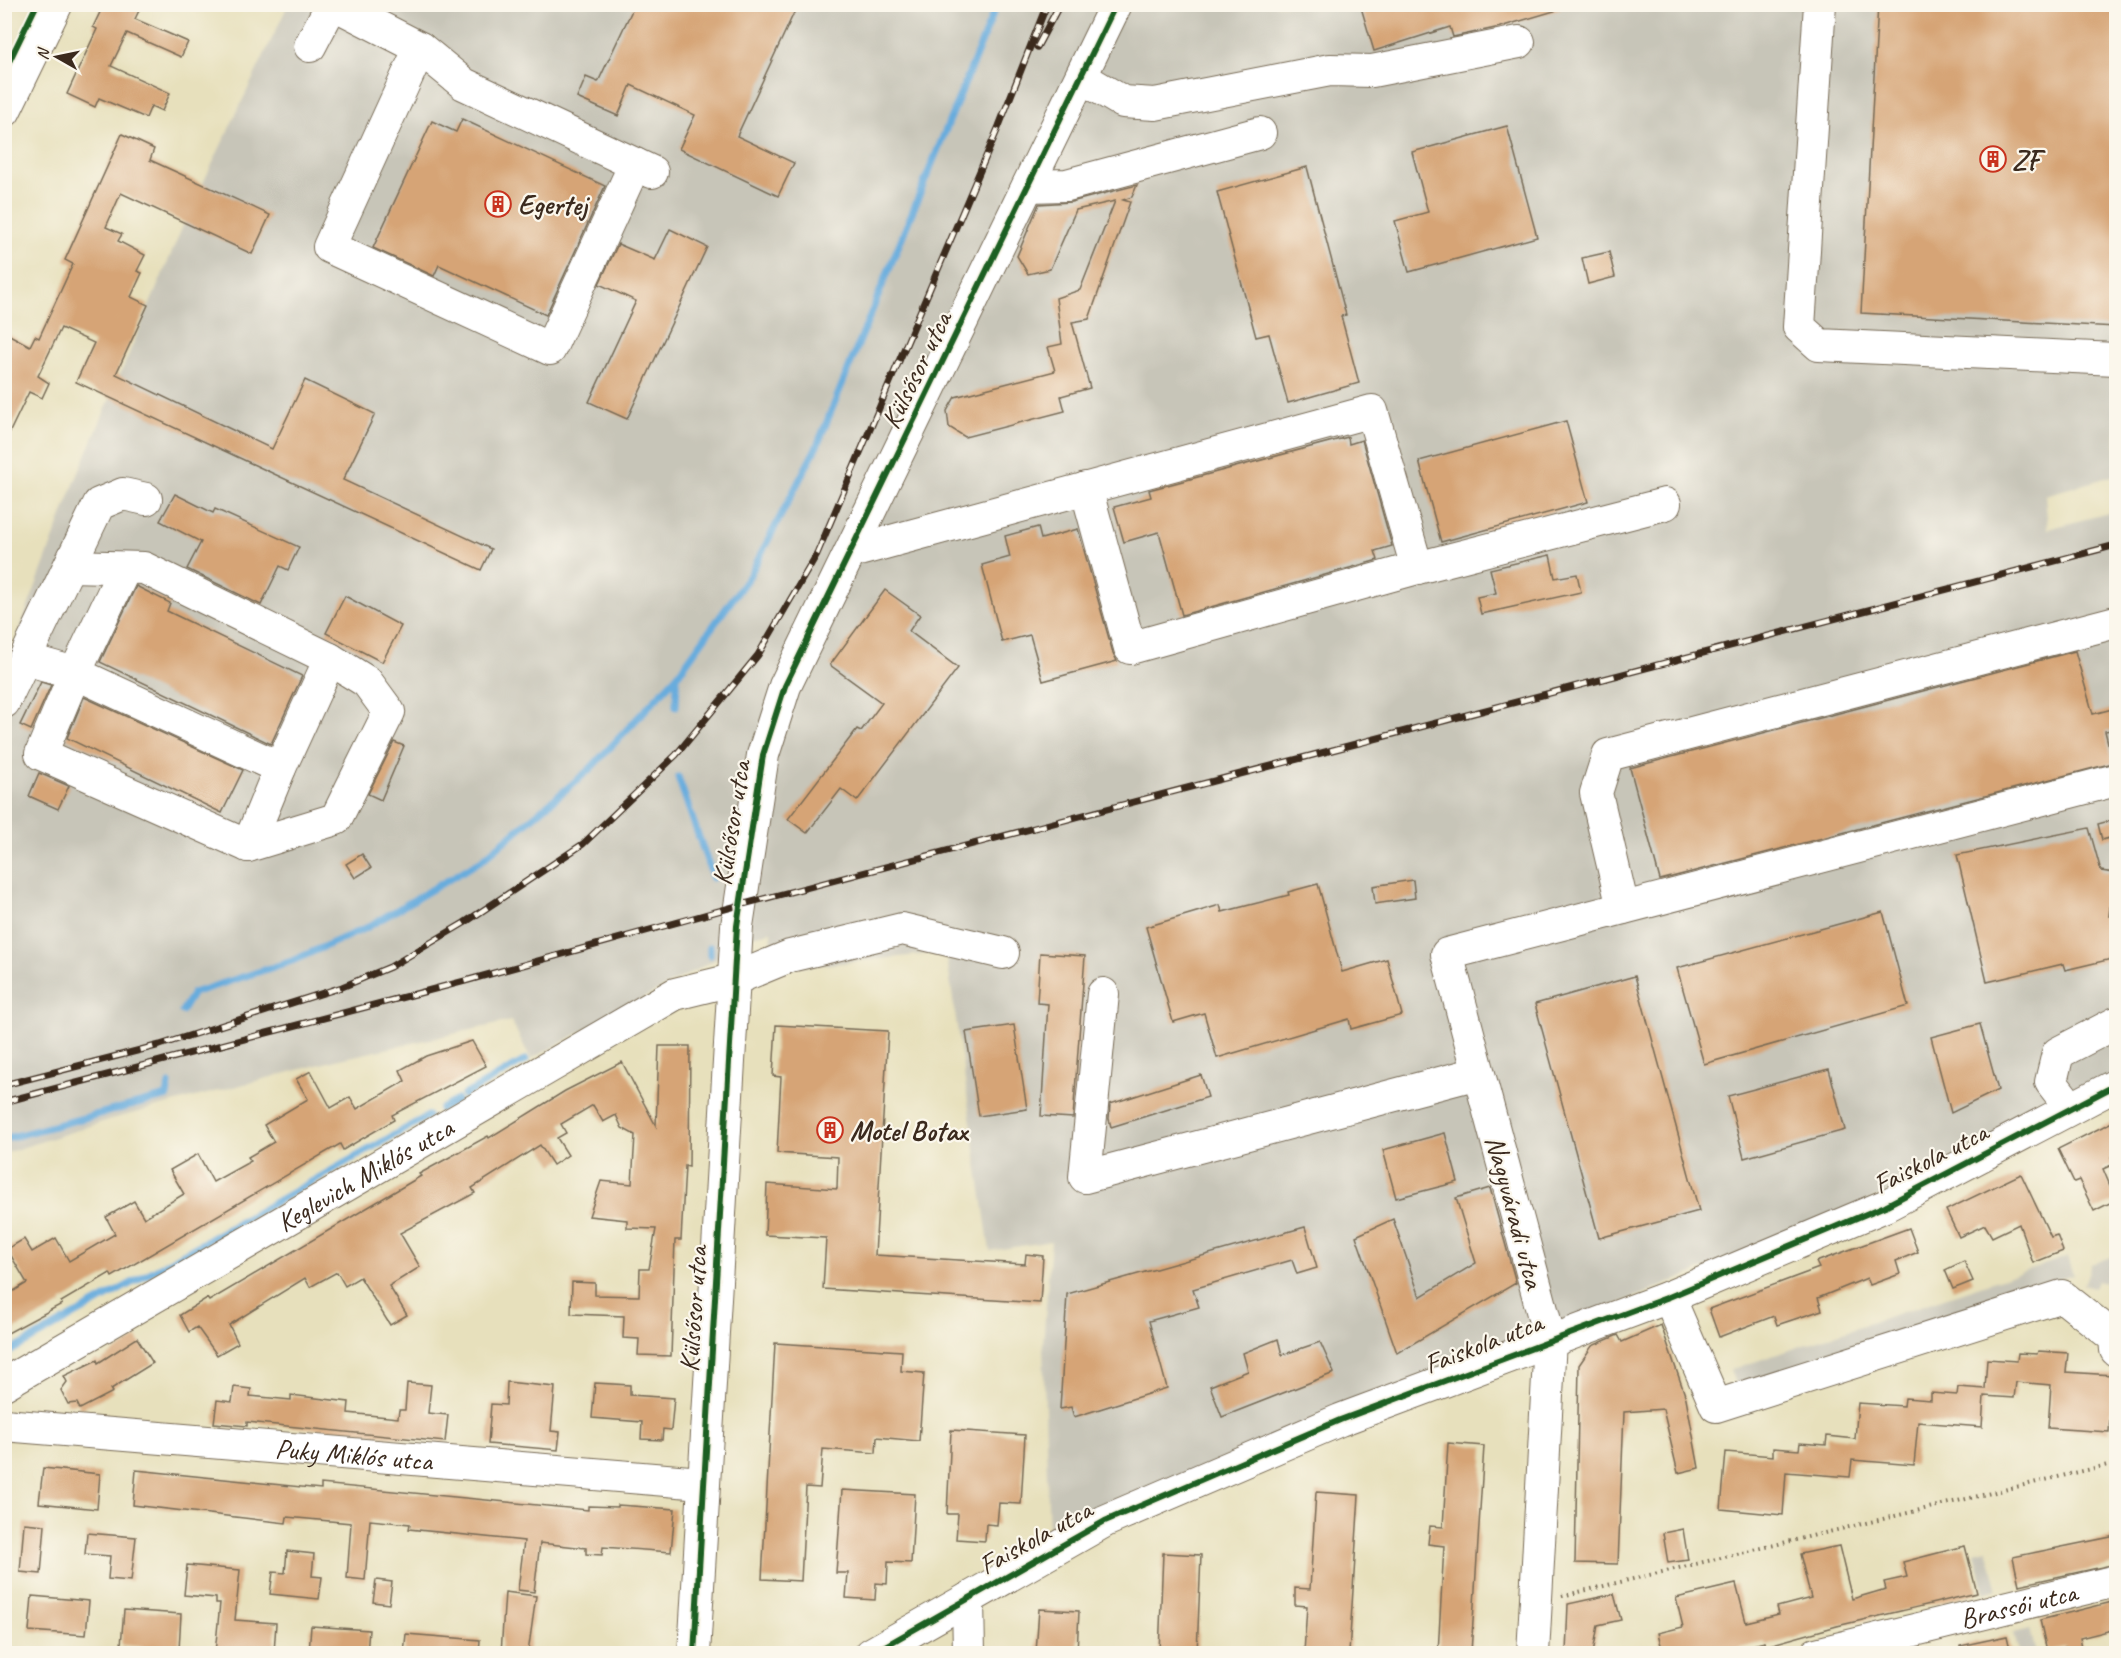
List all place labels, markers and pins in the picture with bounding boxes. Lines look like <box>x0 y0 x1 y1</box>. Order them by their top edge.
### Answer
place label: ZF <box>2012 142 2047 177</box>
building icon: ZF <box>1978 144 2008 174</box>
place label: Egertej <box>518 187 590 222</box>
building icon: Egertej <box>483 189 513 219</box>
place label: Motel Botax <box>850 1113 969 1148</box>
building icon: Motel Botax <box>815 1115 845 1145</box>

